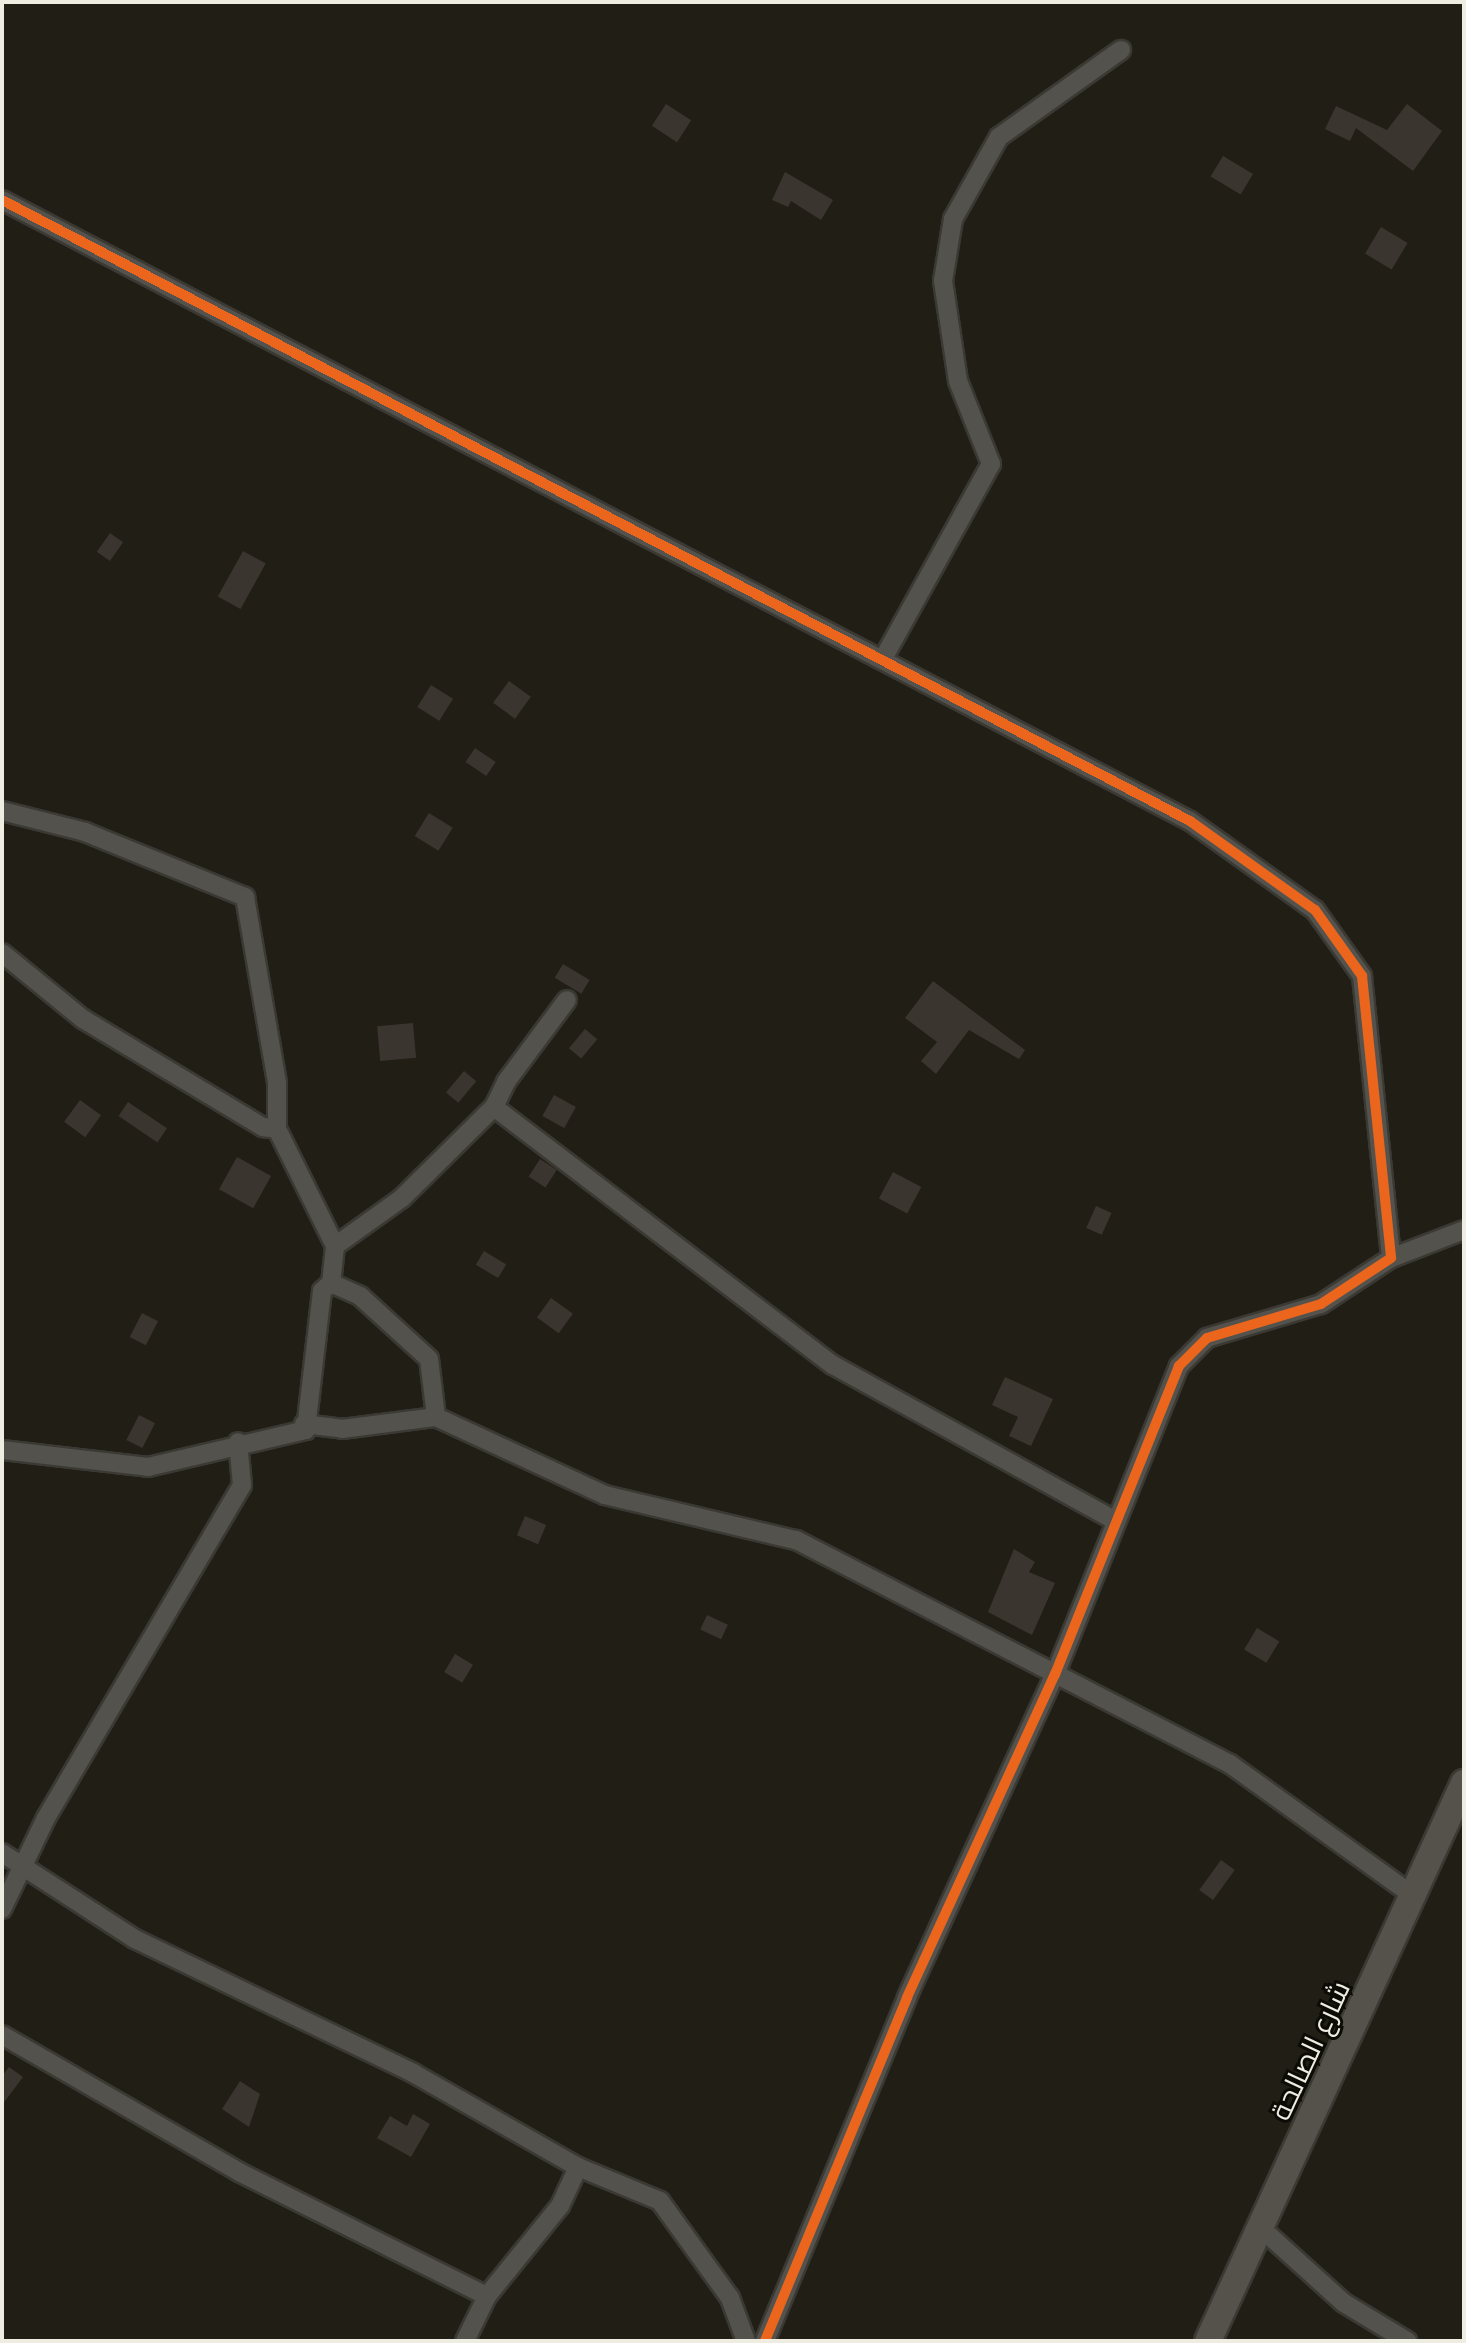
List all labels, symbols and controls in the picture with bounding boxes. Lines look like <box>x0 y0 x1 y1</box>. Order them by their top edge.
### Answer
street label: شارع الصالحة <box>1262 1975 1356 2125</box>

